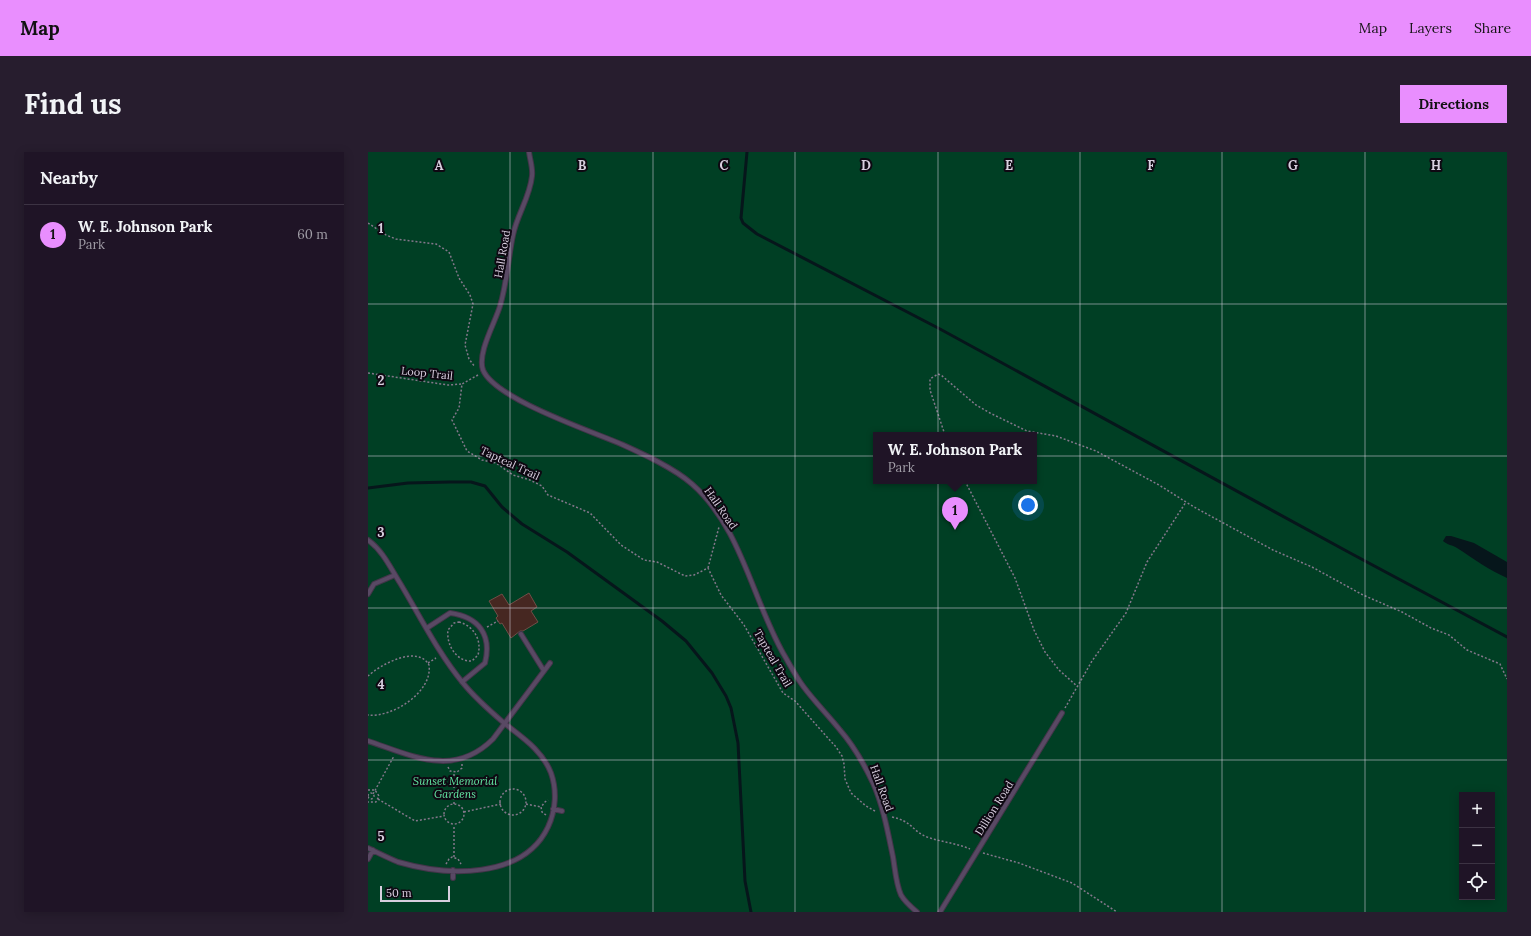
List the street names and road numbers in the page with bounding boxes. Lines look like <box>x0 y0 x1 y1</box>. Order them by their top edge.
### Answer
street label: Hall Road <box>491 228 513 279</box>
street label: Loop Trail <box>400 363 454 383</box>
street label: Tapteal Trail <box>478 443 542 483</box>
street label: Hall Road <box>701 484 741 532</box>
street label: Tapteal Trail <box>751 627 795 689</box>
street label: Hall Road <box>867 763 897 814</box>
street label: Dillion Road <box>972 778 1017 838</box>

